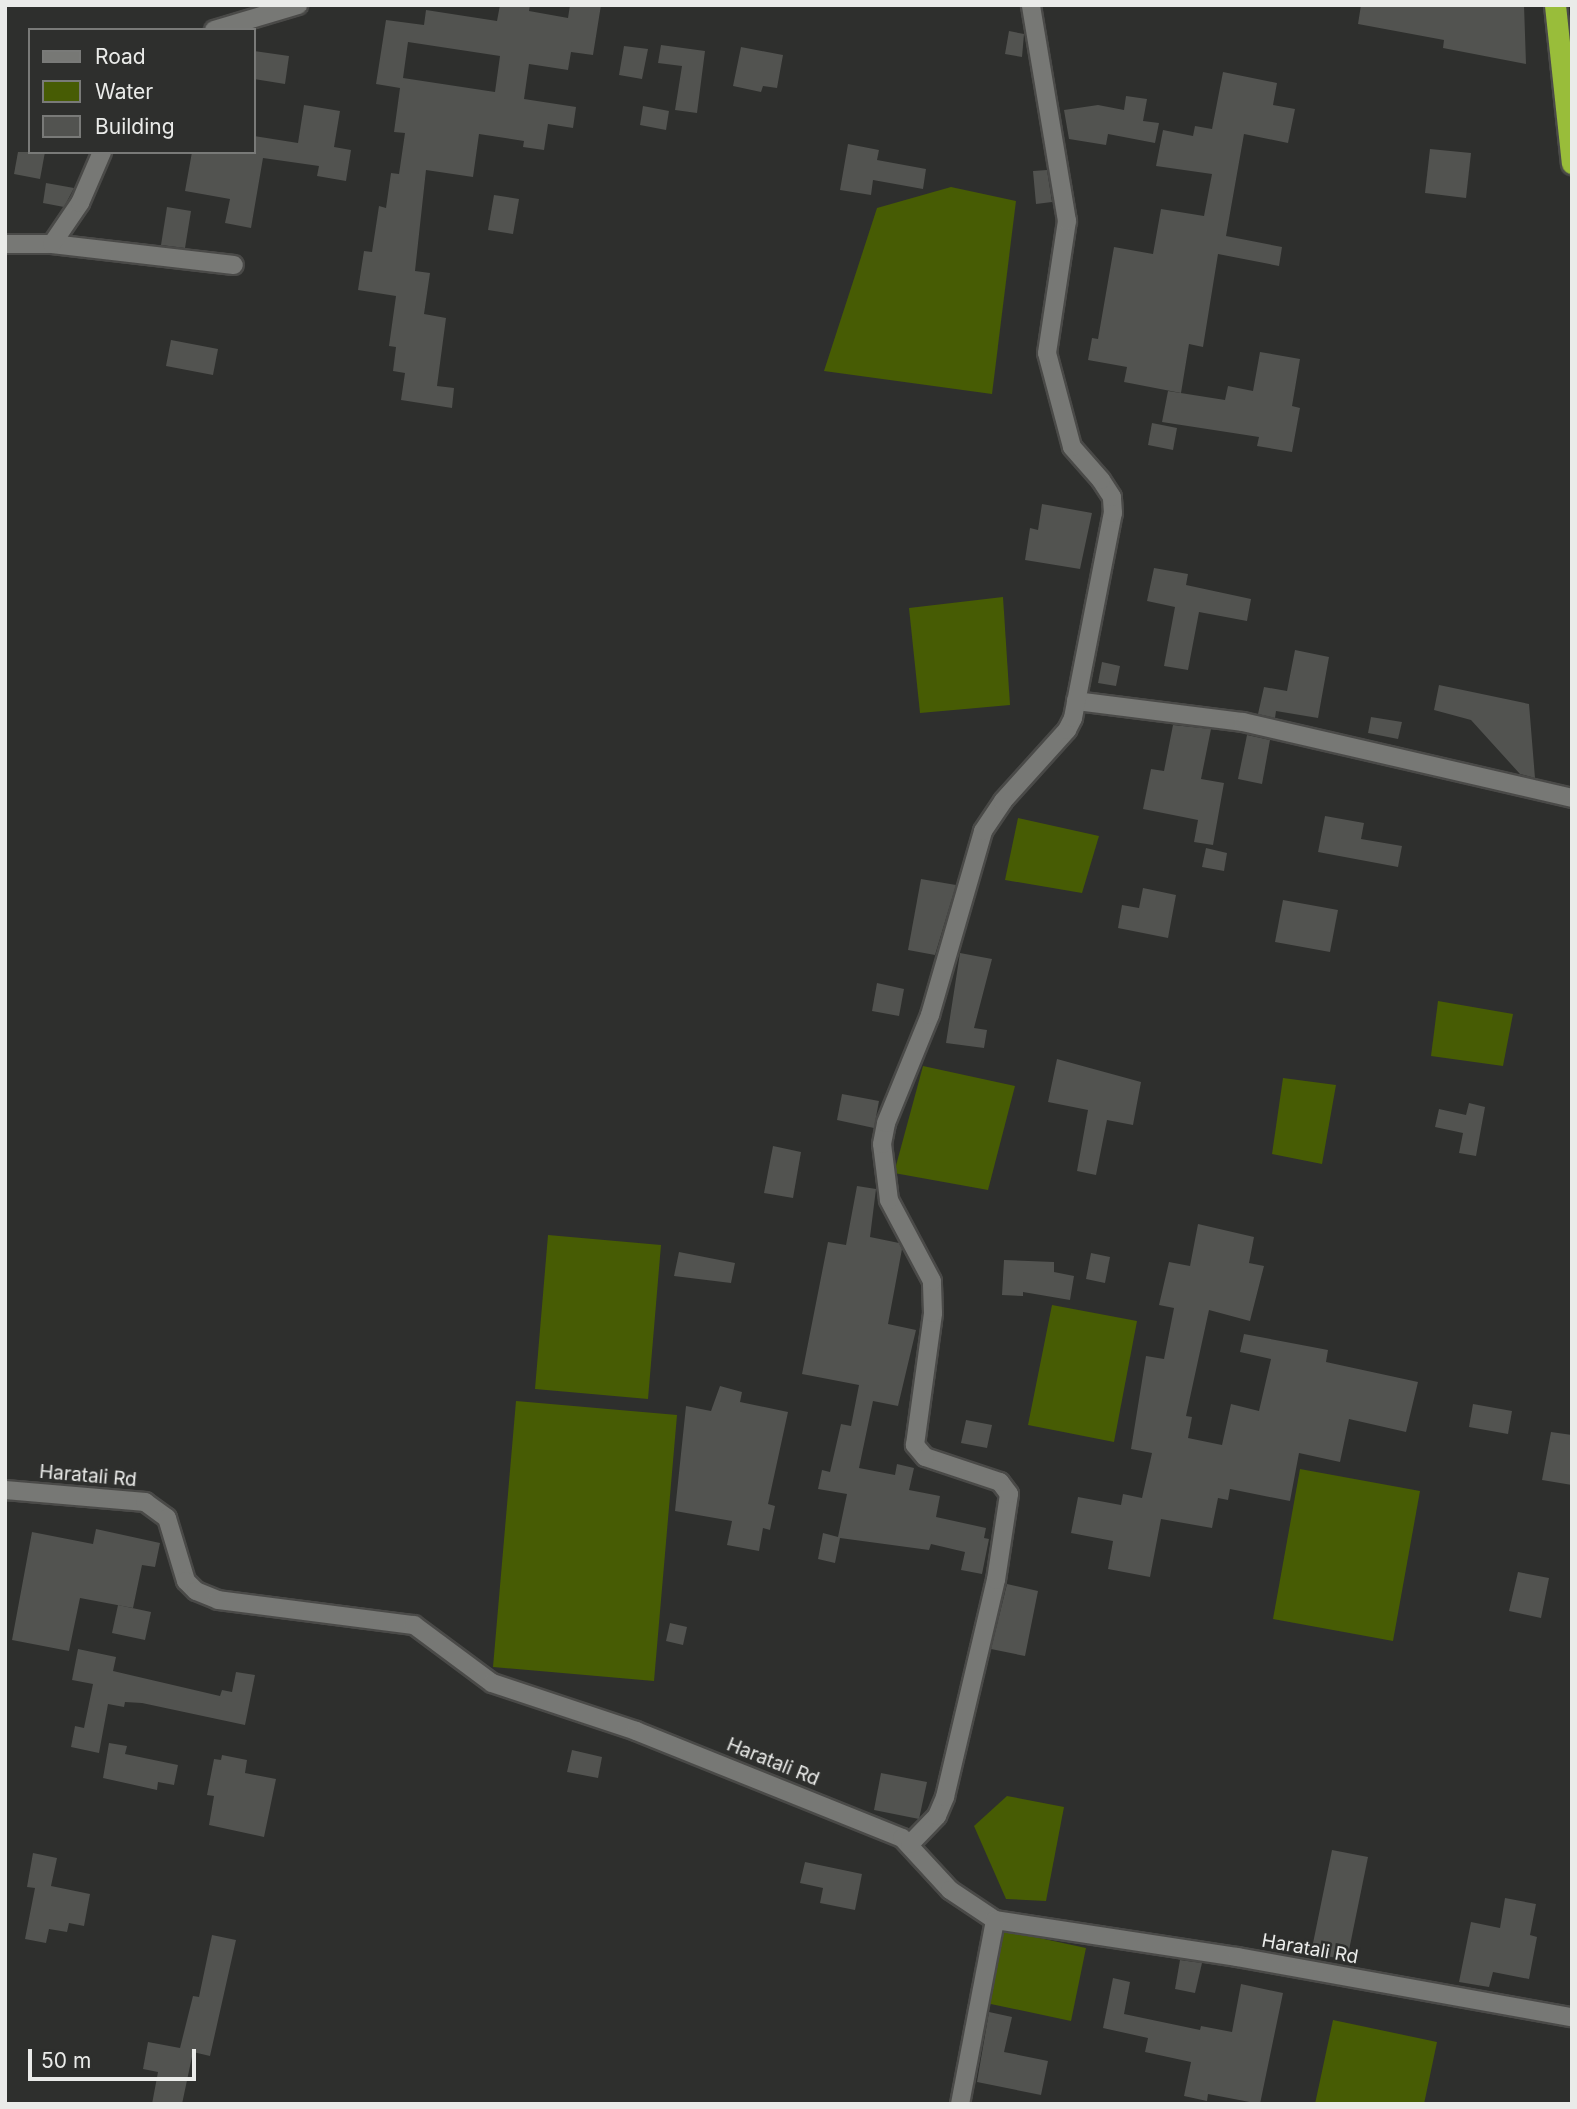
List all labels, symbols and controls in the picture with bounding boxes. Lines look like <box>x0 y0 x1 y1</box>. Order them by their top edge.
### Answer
legend <box>28 28 256 154</box>
text: Road <box>95 44 146 69</box>
text: Water <box>95 79 153 104</box>
text: Building <box>95 114 175 139</box>
street label: Haratali Rd <box>38 1460 138 1492</box>
street label: Haratali Rd <box>723 1733 823 1791</box>
street label: Haratali Rd <box>1260 1929 1360 1969</box>
scale bar <box>32 2036 200 2080</box>
text: 50 m <box>41 2048 91 2073</box>

